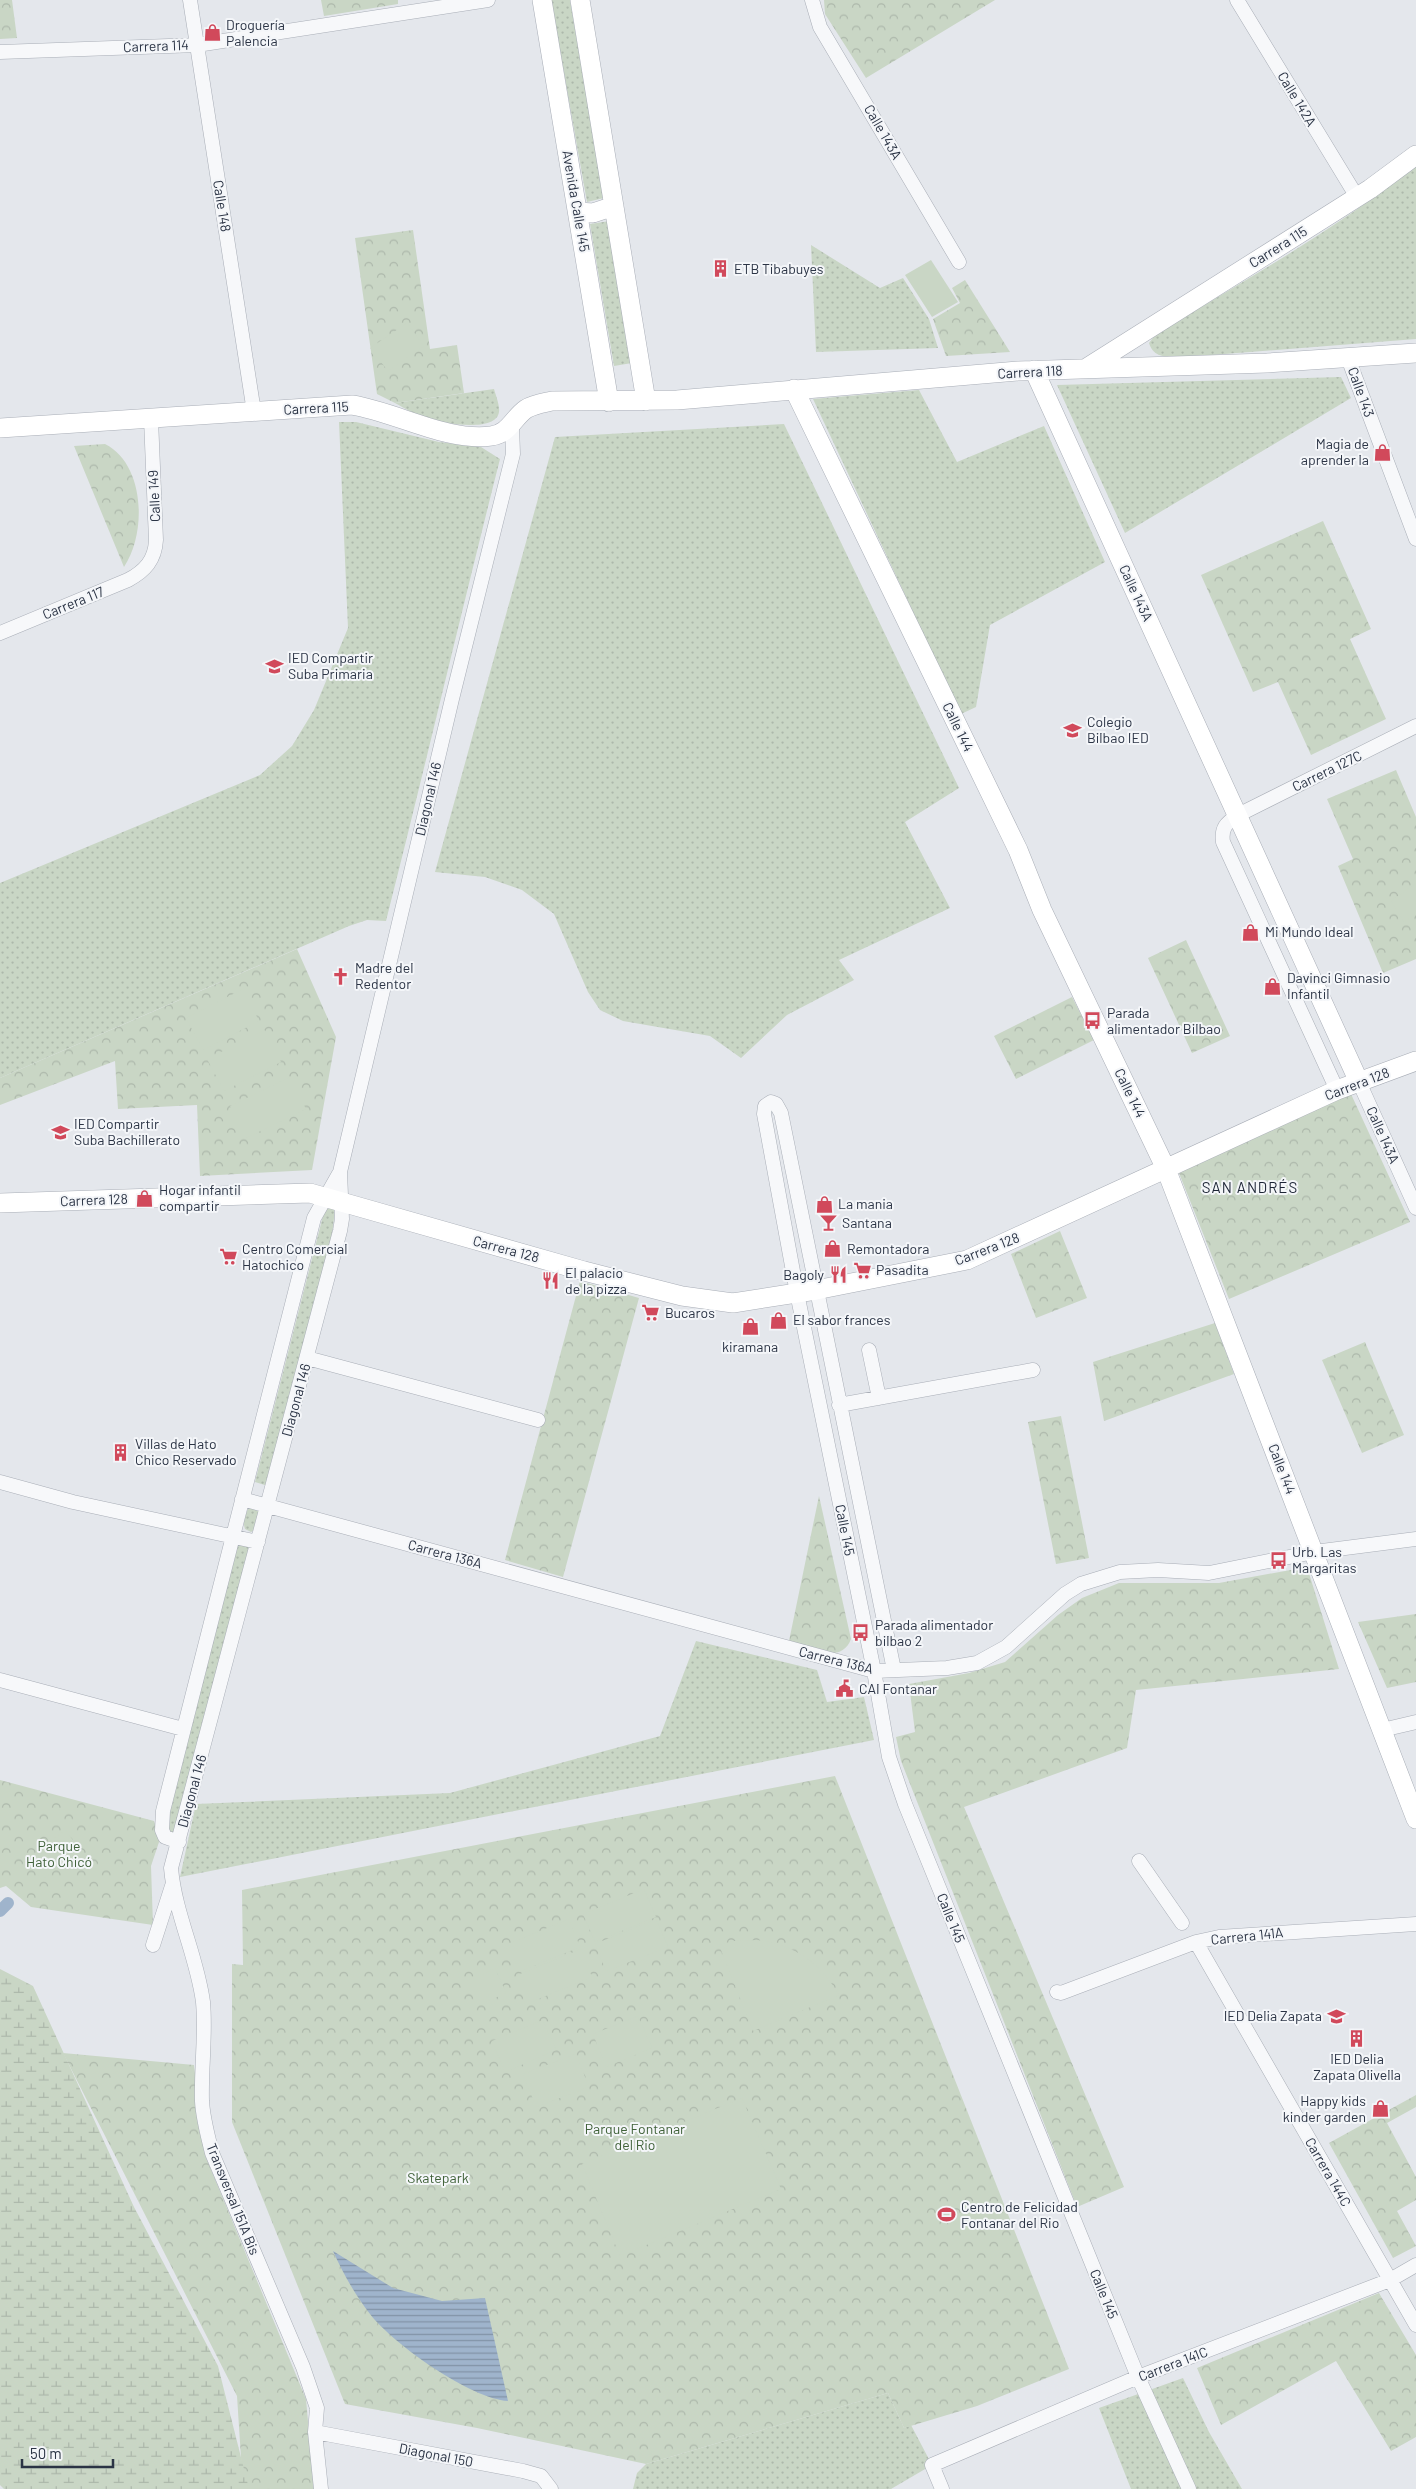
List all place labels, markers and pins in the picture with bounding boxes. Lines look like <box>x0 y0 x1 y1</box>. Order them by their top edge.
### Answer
place label: Droguería Palencia <box>226 16 285 49</box>
shop icon: Droguería Palencia <box>202 23 222 43</box>
building icon: ETB Tibabuyes <box>710 259 730 279</box>
place label: ETB Tibabuyes <box>734 260 824 277</box>
place label: Magia de aprender la <box>1301 435 1369 468</box>
shop icon: Magia de aprender la <box>1373 442 1393 462</box>
place label: IED Compartir Suba Primaria <box>288 649 373 682</box>
school or university icon: IED Compartir Suba Primaria <box>264 656 284 676</box>
place label: Colegio Bilbao IED <box>1087 713 1149 746</box>
school or university icon: Colegio Bilbao IED <box>1063 720 1083 740</box>
shop icon: Mi Mundo Ideal <box>1241 922 1261 942</box>
place label: Mi Mundo Ideal <box>1265 923 1353 940</box>
place label: Madre del Redentor <box>355 959 413 992</box>
church icon: Madre del Redentor <box>331 966 351 986</box>
place label: Davinci Gimnasio Infantil <box>1287 969 1390 1002</box>
shop icon: Davinci Gimnasio Infantil <box>1263 976 1283 996</box>
place label: Parada alimentador Bilbao <box>1107 1004 1221 1037</box>
bus stop icon: Parada alimentador Bilbao <box>1083 1011 1103 1031</box>
place label: IED Compartir Suba Bachillerato <box>74 1115 180 1148</box>
school or university icon: IED Compartir Suba Bachillerato <box>50 1122 70 1142</box>
place label: Hogar infantil compartir <box>159 1181 241 1214</box>
shop icon: Hogar infantil compartir <box>135 1188 155 1208</box>
shop icon: La mania <box>814 1194 834 1214</box>
place label: La mania <box>838 1195 893 1212</box>
bar icon: Santana <box>818 1213 838 1233</box>
place label: Santana <box>842 1214 892 1231</box>
shop icon: Remontadora <box>823 1239 843 1259</box>
place label: Centro Comercial Hatochico <box>242 1240 347 1273</box>
place label: Remontadora <box>847 1240 929 1257</box>
supermarket icon: Centro Comercial Hatochico <box>218 1247 238 1267</box>
supermarket icon: Pasadita <box>852 1260 872 1280</box>
place label: Pasadita <box>876 1261 929 1278</box>
place label: El palacio de la pizza <box>565 1264 627 1297</box>
restaurant icon: Bagoly <box>828 1265 848 1285</box>
place label: Bagoly <box>783 1266 825 1283</box>
restaurant icon: El palacio de la pizza <box>541 1271 561 1291</box>
supermarket icon: Bucaros <box>641 1303 661 1323</box>
place label: Bucaros <box>665 1304 715 1321</box>
shop icon: El sabor frances <box>769 1310 789 1330</box>
place label: El sabor frances <box>793 1311 891 1328</box>
shop icon: kiramana <box>740 1317 760 1337</box>
place label: kiramana <box>722 1338 778 1355</box>
place label: Villas de Hato Chico Reservado <box>135 1435 237 1468</box>
building icon: Villas de Hato Chico Reservado <box>111 1442 131 1462</box>
place label: Urb. Las Margaritas <box>1292 1543 1357 1576</box>
bus stop icon: Urb. Las Margaritas <box>1268 1550 1288 1570</box>
place label: Parada alimentador bilbao 2 <box>875 1616 993 1649</box>
bus stop icon: Parada alimentador bilbao 2 <box>851 1623 871 1643</box>
public building icon: CAI Fontanar <box>835 1679 855 1699</box>
place label: CAI Fontanar <box>859 1680 937 1697</box>
school or university icon: IED Delia Zapata <box>1326 2006 1346 2026</box>
place label: IED Delia Zapata <box>1224 2007 1322 2024</box>
building icon: IED Delia Zapata Olivella <box>1347 2029 1367 2049</box>
place label: IED Delia Zapata Olivella <box>1313 2050 1401 2083</box>
place label: Happy kids kinder garden <box>1283 2092 1366 2125</box>
shop icon: Happy kids kinder garden <box>1370 2099 1390 2119</box>
place label: Centro de Felicidad Fontanar del Rio <box>961 2198 1078 2231</box>
sports icon: Centro de Felicidad Fontanar del Rio <box>937 2205 957 2225</box>

